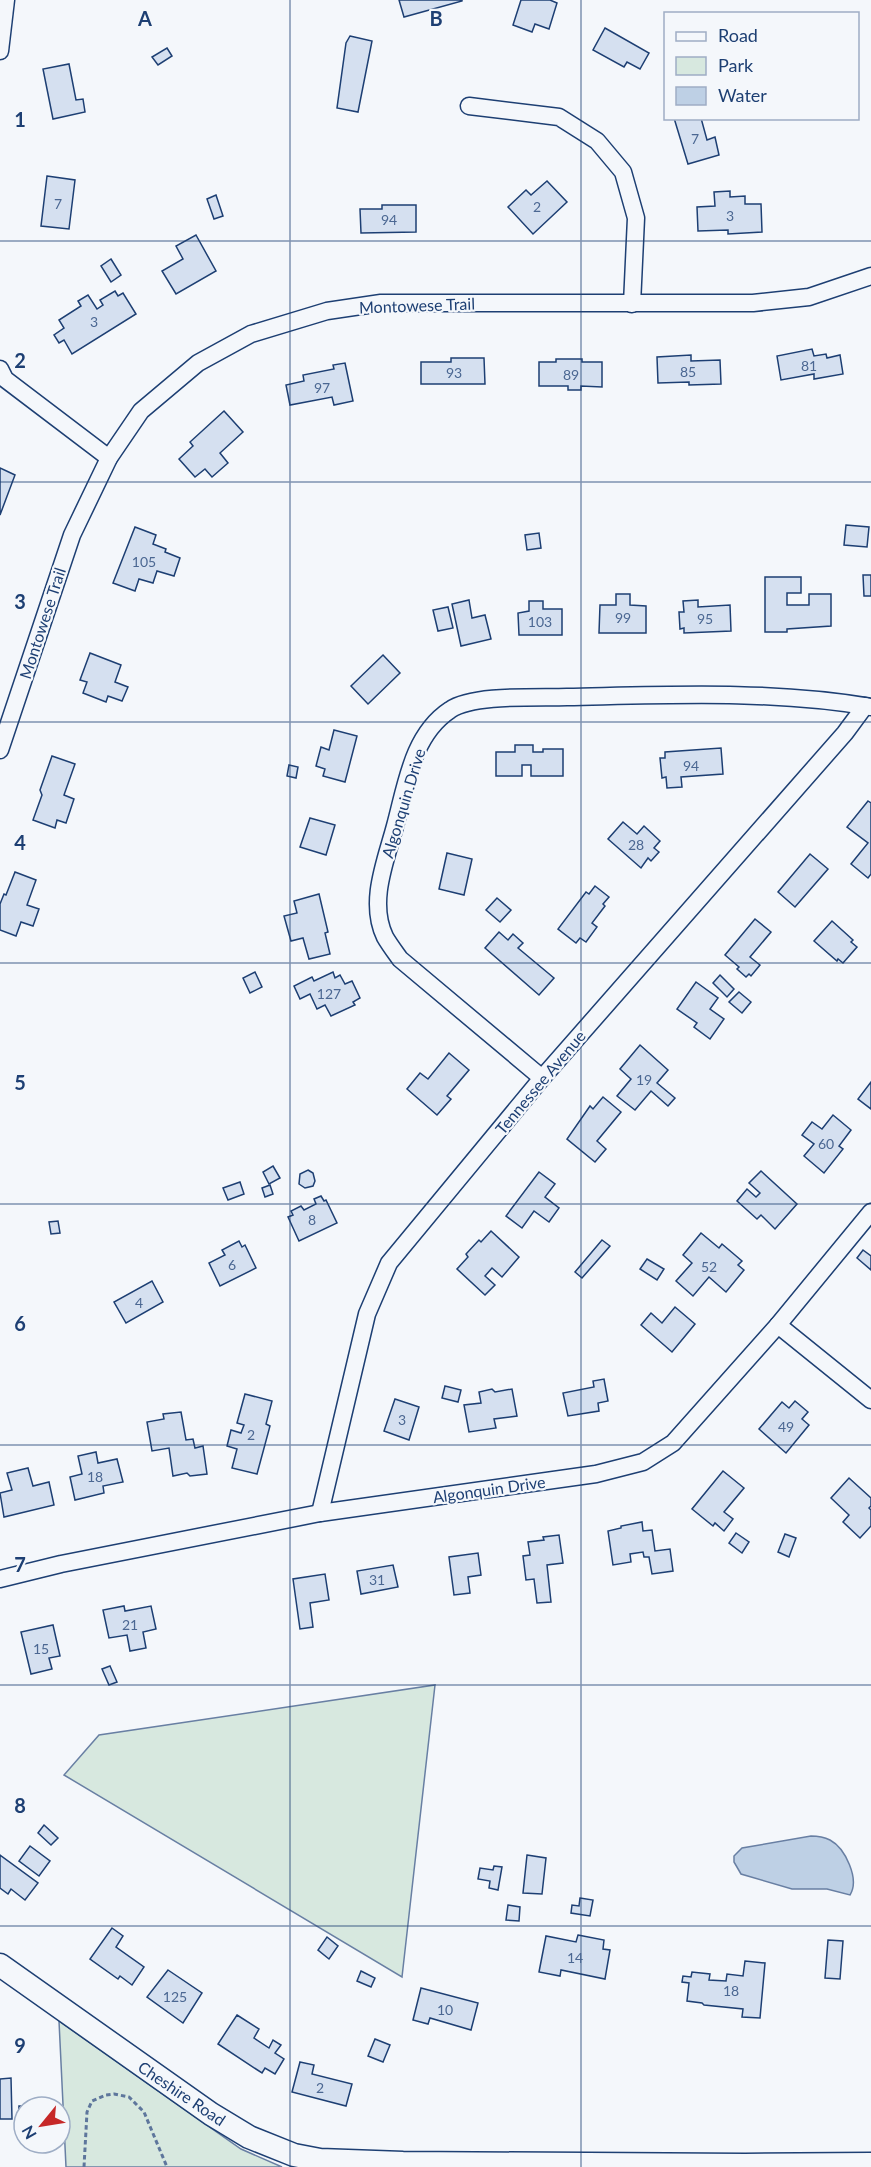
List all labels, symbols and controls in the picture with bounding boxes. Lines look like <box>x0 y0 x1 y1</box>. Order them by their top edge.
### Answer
text: A <box>137 6 152 30</box>
text: B <box>429 6 443 30</box>
legend <box>664 12 859 120</box>
text: Road <box>718 24 758 46</box>
text: Park <box>718 54 754 76</box>
text: Water <box>718 84 767 106</box>
text: 1 <box>14 107 26 131</box>
house number: 7 <box>691 130 699 147</box>
house number: 7 <box>54 195 62 212</box>
house number: 2 <box>533 198 541 215</box>
house number: 3 <box>726 207 734 224</box>
house number: 94 <box>381 211 397 228</box>
street label: Montowese Trail <box>359 293 475 317</box>
house number: 3 <box>90 313 98 330</box>
text: 2 <box>14 348 26 372</box>
house number: 81 <box>801 357 817 374</box>
house number: 85 <box>680 363 696 380</box>
house number: 93 <box>446 364 462 381</box>
house number: 89 <box>563 366 579 383</box>
house number: 97 <box>314 379 330 396</box>
house number: 105 <box>132 553 156 570</box>
street label: Montowese Trail <box>15 565 69 681</box>
text: 3 <box>14 589 26 613</box>
house number: 99 <box>615 609 631 626</box>
house number: 95 <box>697 610 713 627</box>
house number: 103 <box>528 613 552 630</box>
street label: Algonquin Drive <box>377 746 429 860</box>
house number: 94 <box>683 757 699 774</box>
text: 4 <box>14 830 26 854</box>
house number: 28 <box>628 836 644 853</box>
house number: 127 <box>317 985 341 1002</box>
street label: Tennessee Avenue <box>491 1026 589 1138</box>
text: 5 <box>14 1070 26 1094</box>
house number: 19 <box>636 1071 652 1088</box>
house number: 60 <box>818 1135 834 1152</box>
house number: 8 <box>308 1211 316 1228</box>
house number: 6 <box>228 1256 236 1273</box>
house number: 52 <box>701 1258 717 1275</box>
house number: 4 <box>135 1294 143 1311</box>
text: 6 <box>14 1311 26 1335</box>
house number: 3 <box>398 1411 406 1428</box>
house number: 49 <box>778 1418 794 1435</box>
house number: 2 <box>247 1426 255 1443</box>
house number: 18 <box>87 1468 103 1485</box>
street label: Algonquin Drive <box>431 1472 547 1506</box>
text: 7 <box>14 1552 26 1576</box>
house number: 31 <box>369 1571 385 1588</box>
house number: 21 <box>122 1616 138 1633</box>
house number: 15 <box>33 1640 49 1657</box>
text: 8 <box>14 1793 26 1817</box>
house number: 14 <box>567 1949 583 1966</box>
house number: 18 <box>723 1982 739 1999</box>
house number: 125 <box>163 1988 187 2005</box>
house number: 10 <box>437 2001 453 2018</box>
text: 9 <box>14 2033 26 2057</box>
street label: Cheshire Road <box>135 2057 229 2129</box>
house number: 2 <box>316 2079 324 2096</box>
north arrow <box>12 2095 72 2155</box>
text: N <box>17 2123 40 2143</box>

